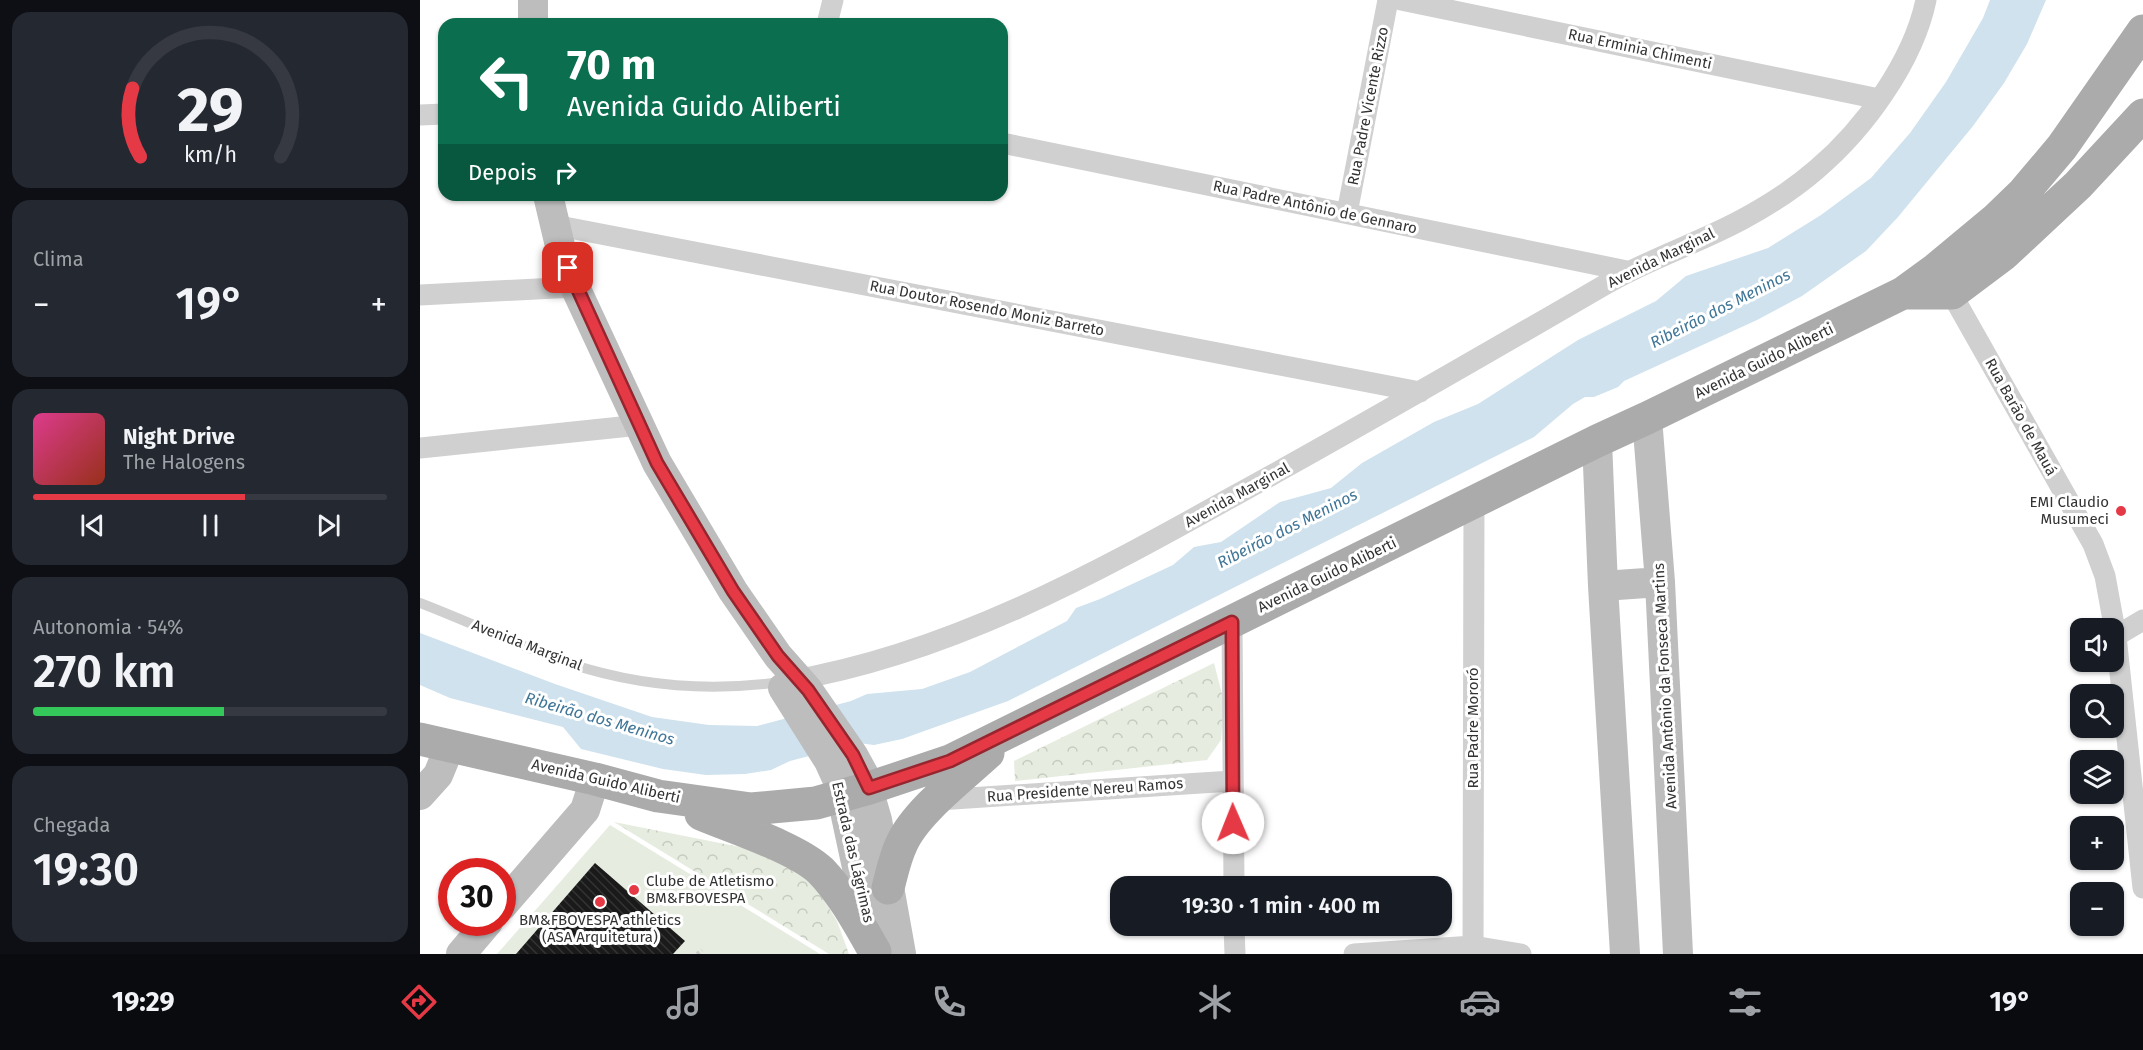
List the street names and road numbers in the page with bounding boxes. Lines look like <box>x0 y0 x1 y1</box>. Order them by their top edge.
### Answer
street label: Rua Padre Vicente Rizzo <box>1344 25 1392 187</box>
street label: Rua Erminia Chimenti <box>1566 25 1714 73</box>
street label: Rua Padre Antônio de Gennaro <box>1211 177 1419 237</box>
street label: Avenida Marginal <box>1605 224 1718 292</box>
street label: Rua Doutor Rosendo Moniz Barreto <box>868 276 1106 340</box>
street label: Avenida Guido Aliberti <box>1692 320 1836 402</box>
street label: Rua Barão de Mauá <box>1981 355 2061 479</box>
street label: Avenida Marginal <box>1182 459 1293 531</box>
street label: Avenida Guido Aliberti <box>1255 534 1399 616</box>
street label: Avenida Antônio da Fonseca Martins <box>1650 563 1680 809</box>
street label: Avenida Marginal <box>469 616 585 675</box>
street label: Rua Padre Mororó <box>1464 667 1482 789</box>
street label: Avenida Guido Aliberti <box>530 755 682 807</box>
street label: Rua Presidente Nereu Ramos <box>986 774 1184 806</box>
street label: Estrada das Lágrimas <box>828 780 878 924</box>

